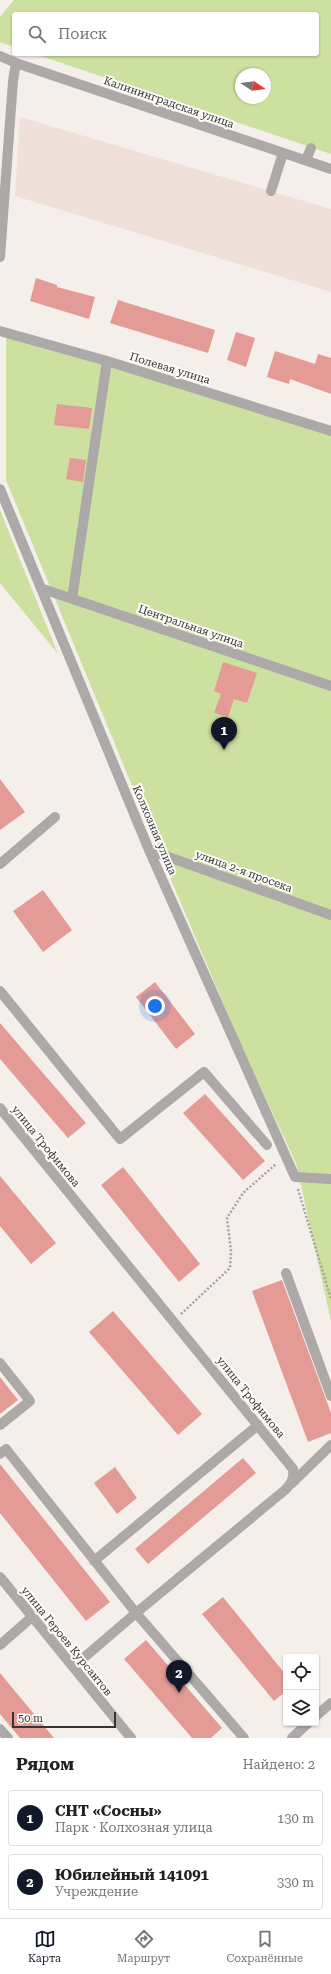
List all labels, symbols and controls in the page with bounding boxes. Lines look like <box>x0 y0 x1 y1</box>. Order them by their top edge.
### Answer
search box <box>12 12 319 56</box>
icon: search <box>26 23 48 45</box>
text: Поиск <box>58 25 107 43</box>
north arrow <box>235 68 271 104</box>
street label: Калининградская улица <box>102 74 236 131</box>
street label: Полевая улица <box>128 350 212 387</box>
street label: Центральная улица <box>137 602 245 651</box>
pin: 1 <box>211 717 237 750</box>
street label: Колхозная улица <box>130 783 179 877</box>
street label: улица 2-я просека <box>194 848 294 895</box>
your location <box>145 996 165 1016</box>
street label: улица Трофимова <box>9 1103 82 1190</box>
street label: улица Трофимова <box>214 1354 287 1441</box>
street label: улица Героев Курсантов <box>18 1584 115 1699</box>
map controls <box>283 1654 319 1726</box>
button: locate <box>283 1654 319 1690</box>
pin: 2 <box>166 1660 192 1693</box>
button: layers <box>283 1690 319 1726</box>
scale bar <box>12 1710 116 1729</box>
text: 50 m <box>18 1712 43 1725</box>
text: Рядом <box>16 1754 74 1774</box>
text: Найдено: 2 <box>243 1757 315 1772</box>
text: СНТ «Сосны» <box>55 1802 162 1820</box>
text: 1 <box>26 1811 34 1826</box>
text: 130 m <box>277 1811 314 1826</box>
text: Парк · Колхозная улица <box>55 1820 213 1835</box>
text: Юбилейный 141091 <box>55 1866 209 1884</box>
text: 2 <box>26 1875 34 1890</box>
text: 330 m <box>277 1875 314 1890</box>
text: Учреждение <box>55 1884 138 1899</box>
tab: Карта <box>28 1928 61 1965</box>
tab: Маршрут <box>117 1928 170 1965</box>
tab: Сохранённые <box>226 1928 303 1965</box>

